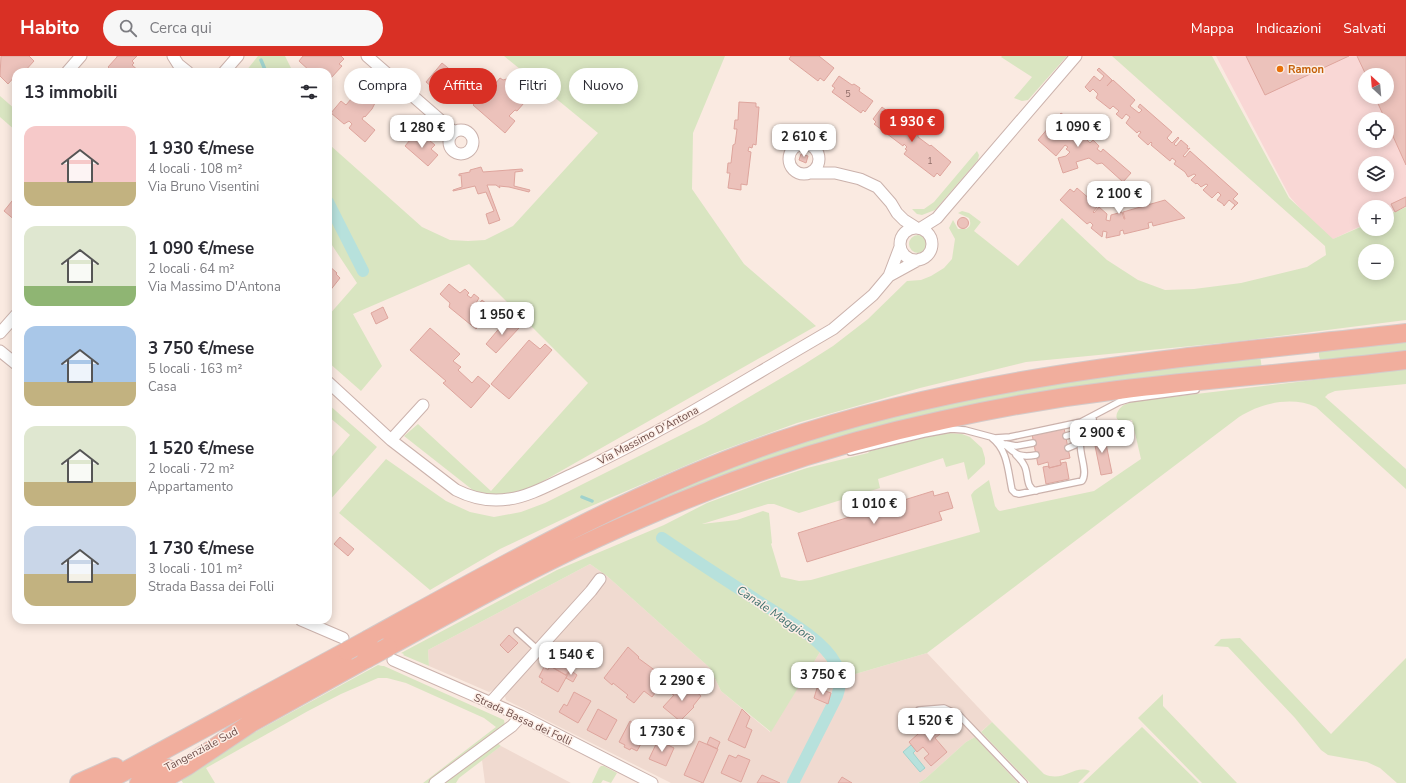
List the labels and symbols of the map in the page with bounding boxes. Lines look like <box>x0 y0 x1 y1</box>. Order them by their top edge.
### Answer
place label: Ramon <box>1288 62 1324 77</box>
marker: Ramon <box>1275 64 1285 74</box>
north arrow <box>1358 68 1394 104</box>
house number: 5 <box>845 88 851 100</box>
pin: 1 930 € <box>875 109 949 143</box>
pin: 1 090 € <box>1041 114 1115 148</box>
pin: 1 280 € <box>385 115 459 149</box>
pin: 2 610 € <box>767 124 841 158</box>
house number: 1 <box>927 155 933 167</box>
pin: 2 100 € <box>1082 181 1156 215</box>
pin: 1 950 € <box>465 302 539 336</box>
street label: Via Massimo D'Antona <box>594 402 702 469</box>
pin: 2 900 € <box>1065 420 1139 454</box>
pin: 1 010 € <box>837 491 911 525</box>
water label: Canale Maggiore <box>734 582 819 646</box>
pin: 1 540 € <box>534 642 608 676</box>
pin: 3 750 € <box>786 662 860 696</box>
pin: 2 290 € <box>645 668 719 702</box>
street label: Strada Bassa dei Folli <box>471 690 574 749</box>
pin: 1 520 € <box>893 708 967 742</box>
pin: 1 730 € <box>625 719 699 753</box>
street label: Tangenziale Sud <box>162 724 241 775</box>

